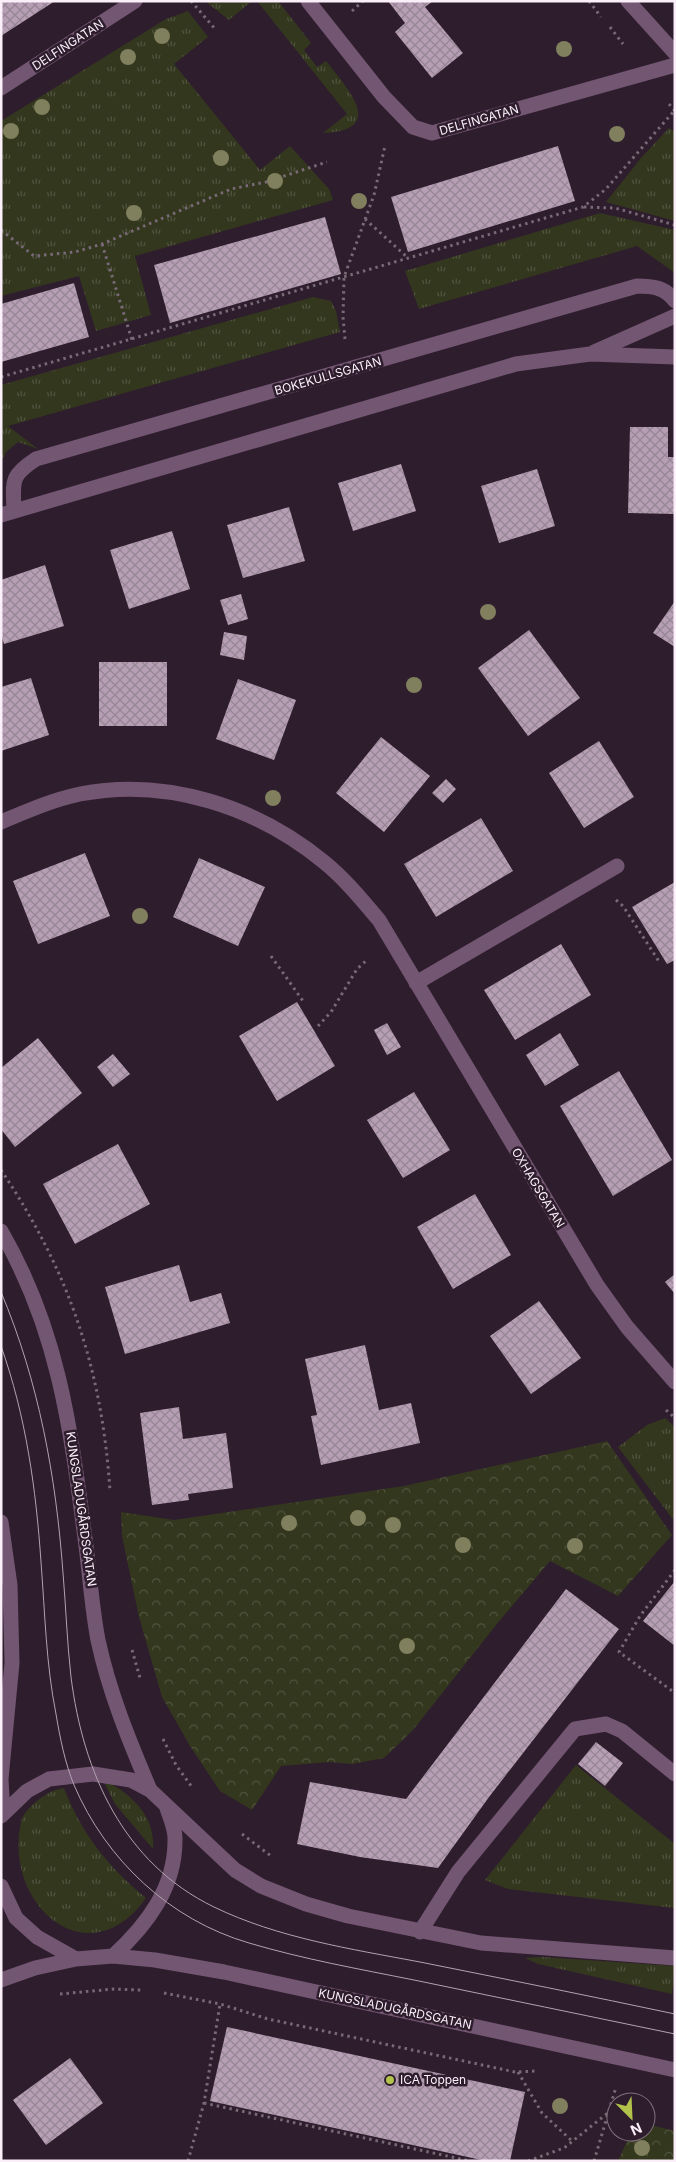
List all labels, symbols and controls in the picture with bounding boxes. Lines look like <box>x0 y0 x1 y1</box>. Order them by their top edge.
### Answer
street label: DELFINGATAN <box>29 16 106 73</box>
street label: DELFINGATAN <box>437 101 520 138</box>
street label: BOKEKULLSGATAN <box>273 353 383 398</box>
street label: OXHAGSGATAN <box>509 1145 568 1230</box>
street label: KUNGSLADUGÅRDSGATAN <box>63 1430 100 1587</box>
street label: KUNGSLADUGÅRDSGATAN <box>317 1985 473 2032</box>
place label: ICA Toppen <box>400 2072 466 2087</box>
marker: ICA Toppen <box>384 2074 396 2086</box>
north arrow <box>606 2092 656 2142</box>
text: N <box>628 2119 645 2139</box>

